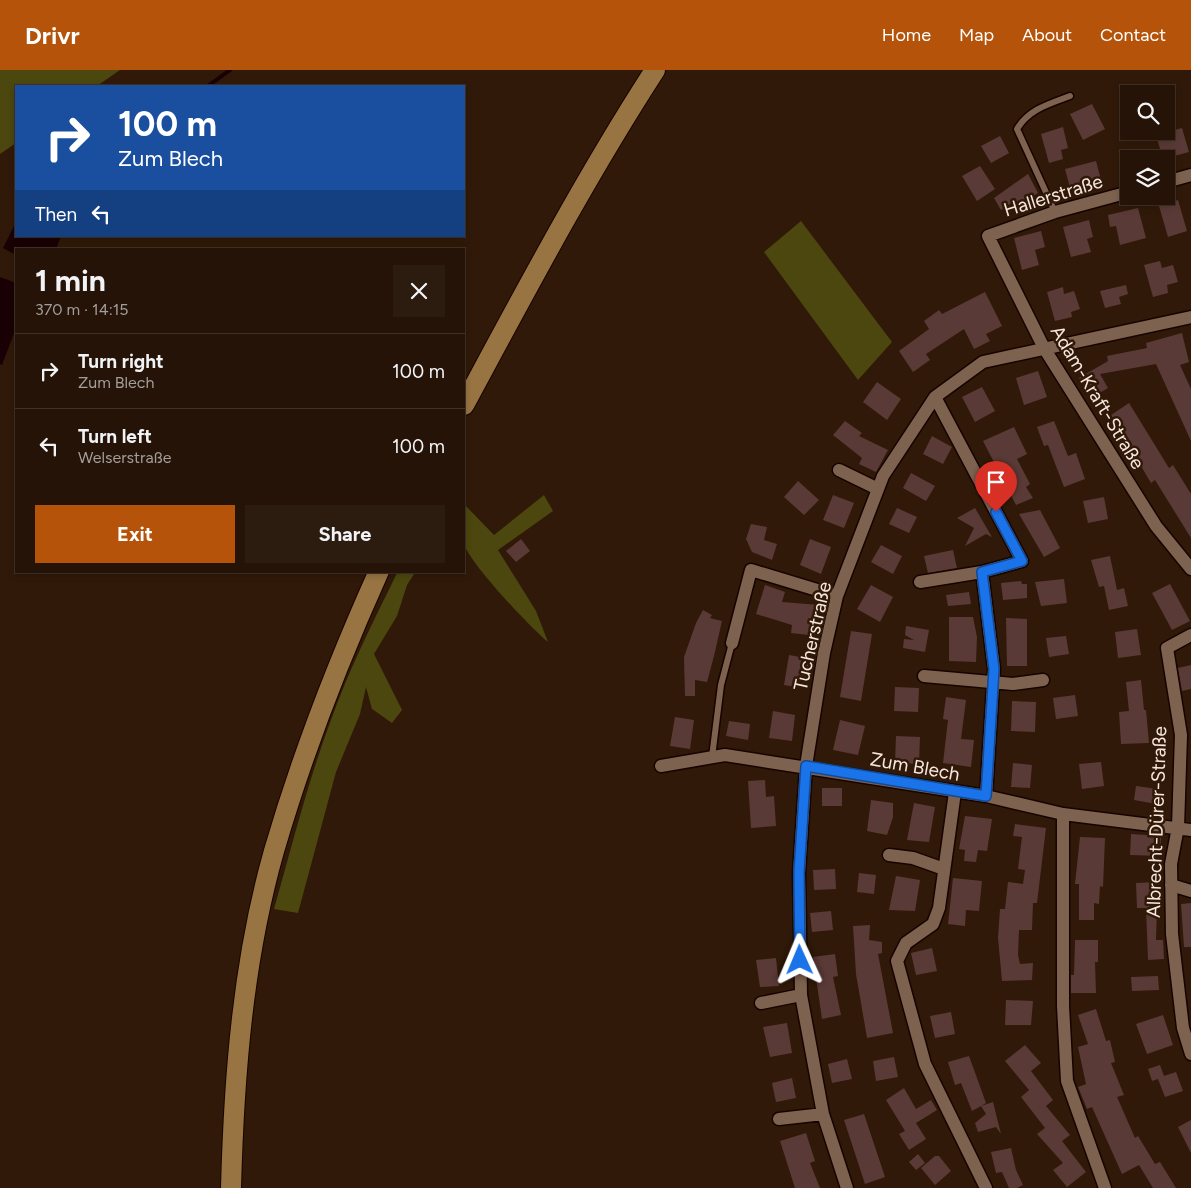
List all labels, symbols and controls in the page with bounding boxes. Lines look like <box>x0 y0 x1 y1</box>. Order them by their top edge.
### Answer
text: Drivr <box>25 21 80 50</box>
text: Home <box>882 24 931 46</box>
text: Map <box>959 24 994 46</box>
text: About <box>1022 24 1072 46</box>
text: Contact <box>1100 24 1166 46</box>
map controls <box>1120 85 1175 205</box>
button: search <box>1120 85 1175 140</box>
text: 100 m <box>118 103 217 145</box>
icon: right <box>35 105 100 170</box>
text: Zum Blech <box>118 145 223 172</box>
button: layers <box>1120 150 1175 205</box>
street label: Hallerstraße <box>1001 170 1105 221</box>
icon: left <box>87 200 115 228</box>
text: Then <box>35 203 77 226</box>
text: 1 min <box>35 262 106 299</box>
button: close <box>393 265 445 317</box>
text: 370 m · 14:15 <box>35 300 129 319</box>
street label: Adam-Kraft-Straße <box>1046 321 1150 473</box>
text: Turn right <box>78 350 164 373</box>
icon: right <box>35 357 63 385</box>
text: 100 m <box>392 360 445 383</box>
text: Zum Blech <box>78 373 154 392</box>
text: Turn left <box>78 425 152 448</box>
icon: left <box>35 432 63 460</box>
text: 100 m <box>392 435 445 458</box>
text: Welserstraße <box>78 448 171 467</box>
pin <box>975 461 1017 512</box>
icon: arrive <box>982 468 1010 496</box>
button: Exit <box>35 505 235 563</box>
button: Share <box>245 505 445 563</box>
street label: Tucherstraße <box>789 579 836 693</box>
street label: Albrecht-Dürer-Straße <box>1142 726 1171 918</box>
street label: Zum Blech <box>868 747 962 786</box>
position arrow <box>773 933 825 985</box>

